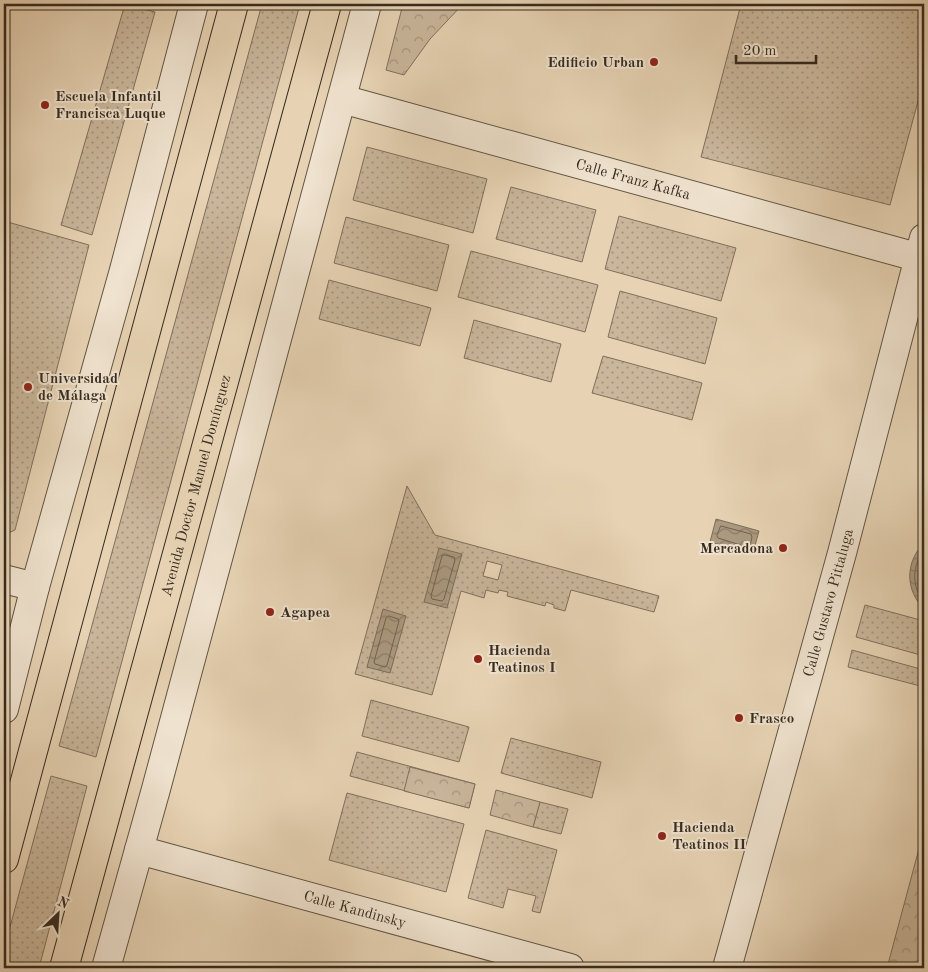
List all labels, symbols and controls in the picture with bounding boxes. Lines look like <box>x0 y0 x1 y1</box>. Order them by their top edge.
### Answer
scale bar <box>736 32 816 64</box>
text: 20 m <box>743 44 777 59</box>
place label: Edificio Urban <box>547 56 644 71</box>
marker: Edificio Urban <box>648 56 660 68</box>
place label: Escuela Infantil Francisca Luque <box>55 90 166 122</box>
marker: Escuela Infantil Francisca Luque <box>39 99 51 111</box>
street label: Calle Franz Kafka <box>574 158 692 204</box>
place label: Universidad de Málaga <box>38 372 118 404</box>
street label: Avenida Doctor Manuel Domínguez <box>160 373 234 599</box>
marker: Universidad de Málaga <box>22 381 34 393</box>
street label: Calle Gustavo Pittaluga <box>802 527 857 679</box>
place label: Mercadona <box>700 542 773 557</box>
marker: Mercadona <box>777 542 789 554</box>
marker: Agapea <box>264 606 276 618</box>
place label: Agapea <box>280 606 330 621</box>
place label: Hacienda Teatinos I <box>488 644 556 676</box>
marker: Hacienda Teatinos I <box>472 653 484 665</box>
marker: Frasco <box>733 712 745 724</box>
place label: Frasco <box>749 712 794 727</box>
place label: Hacienda Teatinos II <box>672 821 746 853</box>
marker: Hacienda Teatinos II <box>656 830 668 842</box>
street label: Calle Kandinsky <box>302 889 408 932</box>
north arrow <box>32 890 82 940</box>
text: N <box>55 895 71 912</box>

